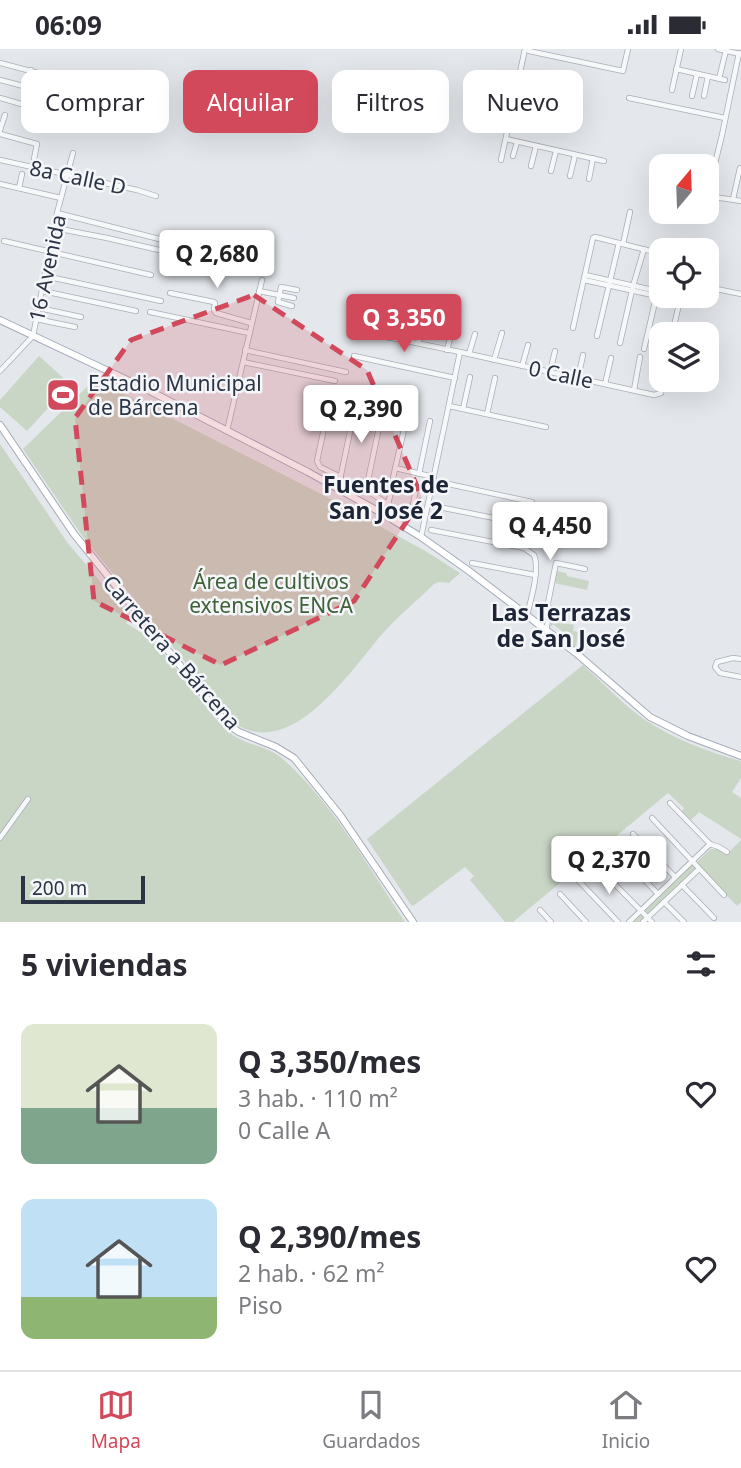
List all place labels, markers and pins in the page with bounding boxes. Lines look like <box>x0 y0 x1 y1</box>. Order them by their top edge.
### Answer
pin: Q 2,680 <box>152 231 282 290</box>
pin: Q 3,350 <box>339 295 469 354</box>
place label: Estadio Municipal de Bárcena <box>88 369 262 421</box>
sports icon: Estadio Municipal de Bárcena <box>44 376 82 414</box>
pin: Q 2,390 <box>296 385 426 445</box>
pin: Q 4,450 <box>485 503 615 562</box>
pin: Q 2,370 <box>544 837 674 896</box>

